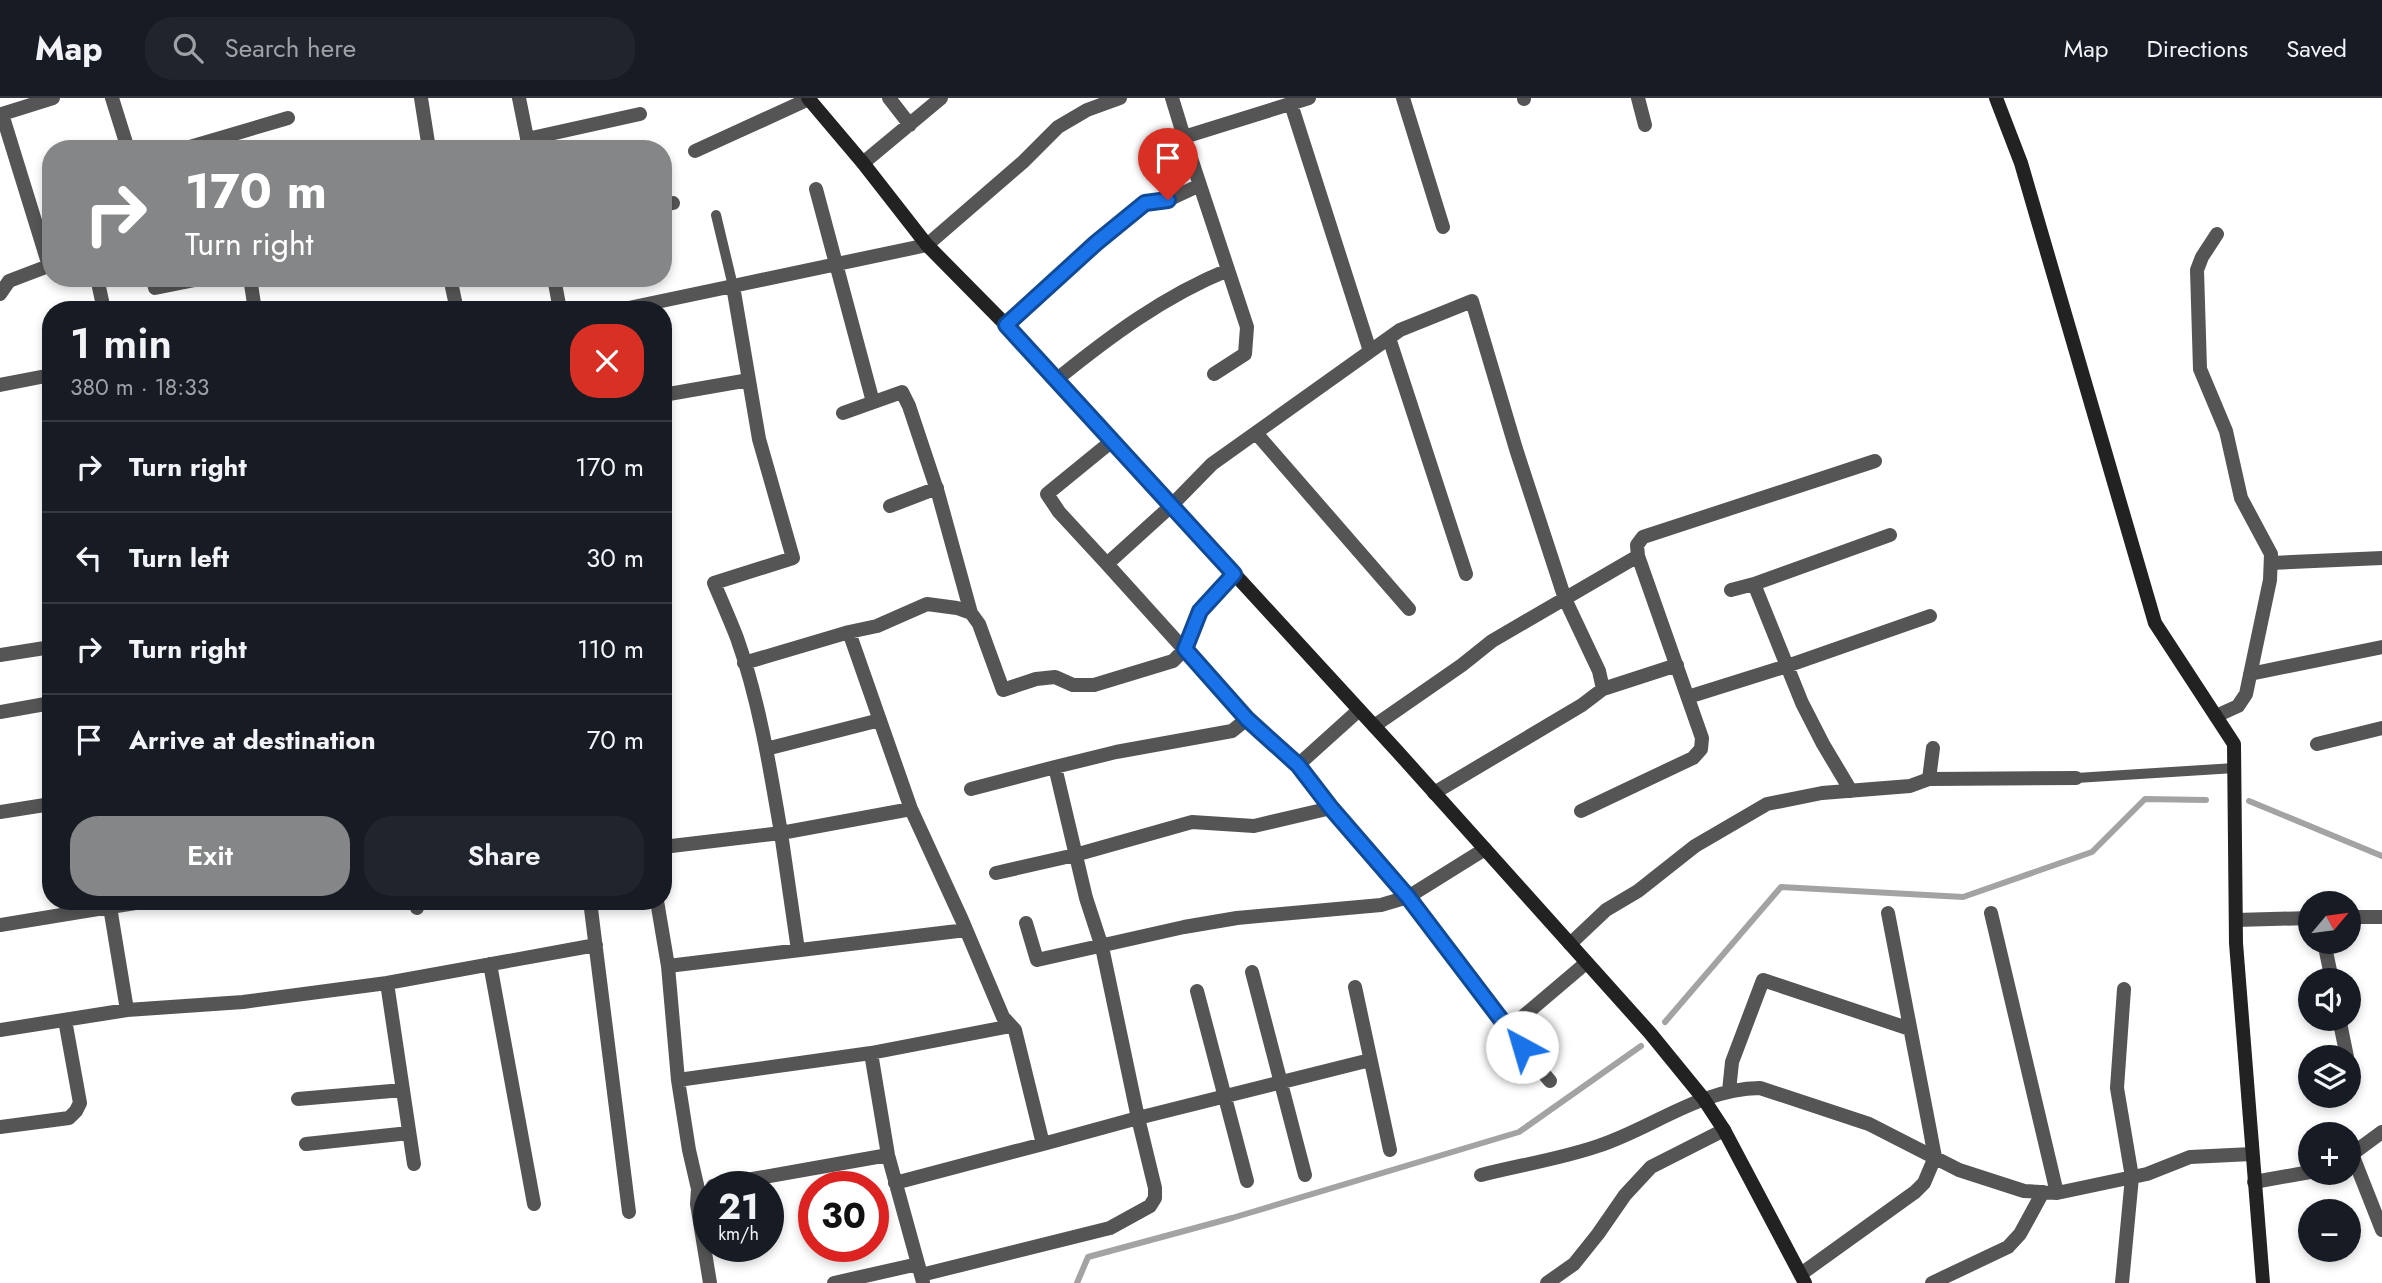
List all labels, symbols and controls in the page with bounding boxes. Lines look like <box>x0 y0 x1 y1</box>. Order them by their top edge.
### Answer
search box <box>145 17 635 80</box>
text: Map <box>35 25 103 72</box>
icon: search <box>169 29 207 67</box>
text: Search here <box>225 29 356 67</box>
text: Map <box>2064 31 2109 66</box>
text: Directions <box>2147 31 2248 66</box>
text: Saved <box>2286 31 2347 66</box>
pin <box>1138 128 1198 200</box>
icon: arrive <box>1149 139 1187 177</box>
text: 170 m <box>185 156 327 226</box>
icon: right <box>70 168 161 259</box>
text: Turn right <box>185 221 314 267</box>
text: 1 min <box>70 313 172 374</box>
button: close <box>570 324 644 398</box>
text: 380 m · 18:33 <box>70 370 209 404</box>
icon: right <box>70 448 108 486</box>
text: Turn right <box>129 448 247 486</box>
text: 170 m <box>575 448 644 486</box>
icon: left <box>70 539 108 577</box>
text: Turn left <box>129 539 229 577</box>
text: 30 m <box>586 539 644 577</box>
icon: right <box>70 630 108 668</box>
text: Turn right <box>129 630 247 668</box>
text: 110 m <box>577 630 644 668</box>
icon: arrive <box>70 721 108 759</box>
text: Arrive at destination <box>129 721 376 759</box>
text: 70 m <box>587 721 644 759</box>
button: Exit <box>70 816 350 896</box>
button: Share <box>364 816 644 896</box>
north arrow <box>2298 891 2361 954</box>
map controls <box>2298 891 2361 1262</box>
button: sound <box>2298 968 2361 1031</box>
position arrow <box>1485 1010 1559 1084</box>
button: layers <box>2298 1045 2361 1108</box>
button: + <box>2298 1122 2361 1185</box>
speed limit sign: 30 <box>798 1171 889 1262</box>
text: 21 <box>718 1182 759 1232</box>
button: − <box>2298 1199 2361 1262</box>
text: km/h <box>718 1221 759 1247</box>

